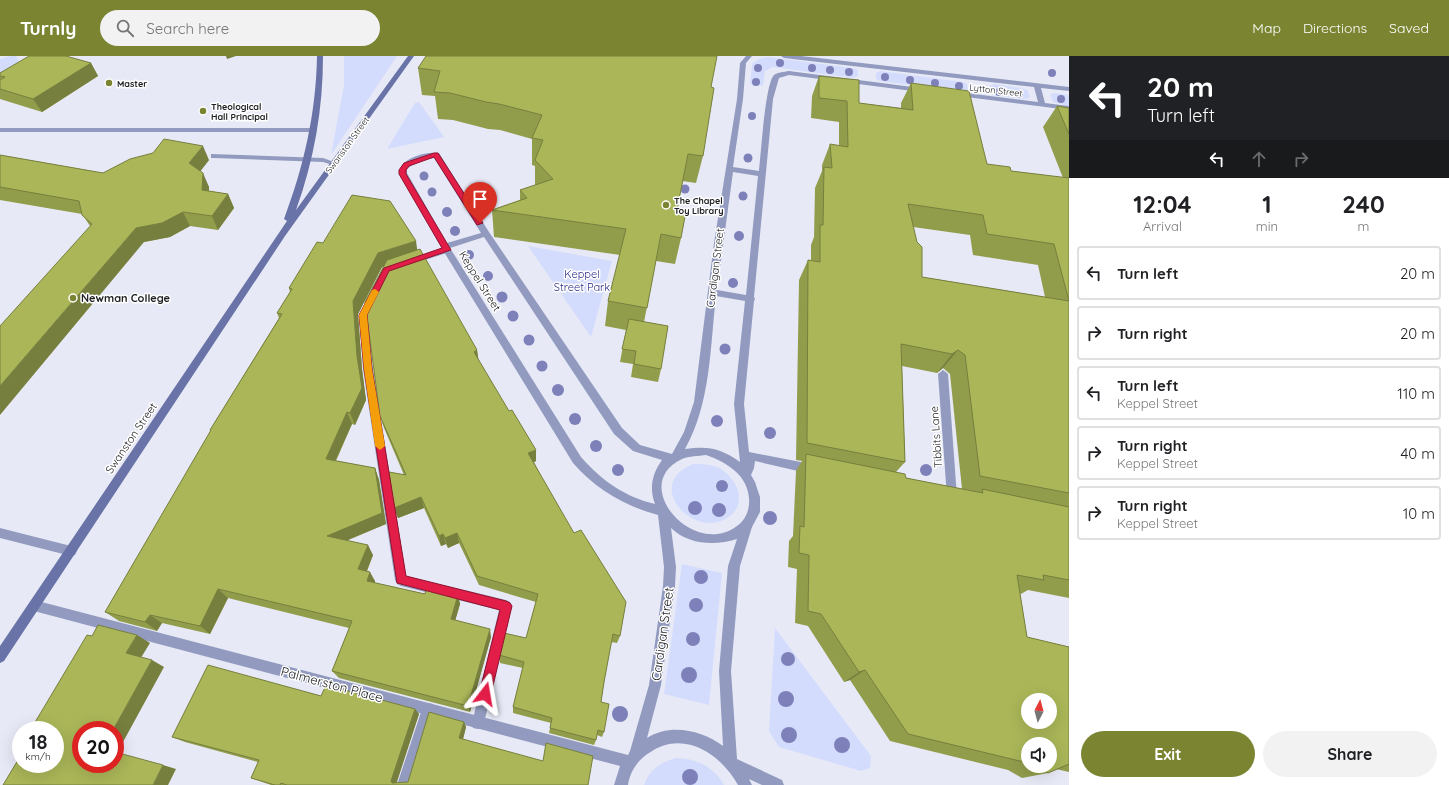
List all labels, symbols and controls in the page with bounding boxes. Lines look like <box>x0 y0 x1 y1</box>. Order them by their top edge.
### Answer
search box <box>100 10 380 46</box>
text: Turnly <box>20 16 76 40</box>
icon: search <box>114 17 136 39</box>
text: Search here <box>146 19 229 38</box>
text: Map <box>1252 19 1281 37</box>
text: Directions <box>1303 19 1367 37</box>
text: Saved <box>1389 19 1429 37</box>
text: 20 m <box>1147 69 1214 104</box>
icon: left <box>1081 72 1133 124</box>
marker: Master <box>104 78 114 88</box>
place label: Master <box>117 78 147 89</box>
street label: Lytton Street <box>969 81 1023 99</box>
place label: Theological Hall Principal <box>211 101 268 122</box>
text: Turn left <box>1147 104 1215 127</box>
marker: Theological Hall Principal <box>198 106 208 116</box>
street label: Swanston Street <box>323 114 371 176</box>
icon: left <box>1206 148 1228 170</box>
icon: ahead <box>1248 148 1270 170</box>
icon: right <box>1290 148 1312 170</box>
pin <box>463 182 497 223</box>
icon: arrive <box>469 188 491 210</box>
text: 12:04 <box>1133 189 1192 219</box>
text: 1 <box>1262 189 1272 219</box>
text: 240 <box>1342 189 1385 219</box>
place label: The Chapel Toy Library <box>674 195 723 216</box>
marker: The Chapel Toy Library <box>661 200 671 210</box>
text: Arrival <box>1143 218 1182 234</box>
text: min <box>1256 218 1278 234</box>
text: m <box>1358 218 1369 234</box>
street label: Cardigan Street <box>703 227 727 308</box>
street label: Keppel Street <box>456 248 504 314</box>
icon: left <box>1083 262 1105 284</box>
text: Turn left <box>1117 264 1179 283</box>
text: 20 m <box>1400 264 1435 283</box>
park label: Keppel Street Park <box>554 267 610 294</box>
place label: Newman College <box>81 291 171 305</box>
marker: Newman College <box>68 293 78 303</box>
icon: right <box>1083 322 1105 344</box>
text: Turn right <box>1117 324 1188 343</box>
text: 20 m <box>1400 324 1435 343</box>
text: Turn left <box>1117 376 1179 395</box>
icon: left <box>1083 382 1105 404</box>
text: 110 m <box>1397 384 1435 403</box>
text: Keppel Street <box>1117 395 1198 411</box>
street label: Swanston Street <box>102 400 160 476</box>
street label: Tibbits Lane <box>927 406 945 468</box>
text: Turn right <box>1117 436 1188 455</box>
icon: right <box>1083 442 1105 464</box>
text: 40 m <box>1400 444 1435 463</box>
text: Keppel Street <box>1117 455 1198 471</box>
text: Turn right <box>1117 496 1188 515</box>
icon: right <box>1083 502 1105 524</box>
text: 10 m <box>1403 504 1435 523</box>
text: Keppel Street <box>1117 515 1198 531</box>
street label: Cardigan Street <box>648 586 676 682</box>
street label: Palmerston Place <box>279 663 385 705</box>
position arrow <box>464 673 506 715</box>
north arrow <box>1021 693 1057 729</box>
map controls <box>1021 693 1057 773</box>
speed limit sign: 20 <box>72 721 124 773</box>
text: 18 <box>29 729 47 754</box>
button: Exit <box>1081 731 1255 777</box>
button: Share <box>1263 731 1437 777</box>
button: sound <box>1021 737 1057 773</box>
text: km/h <box>25 750 51 763</box>

